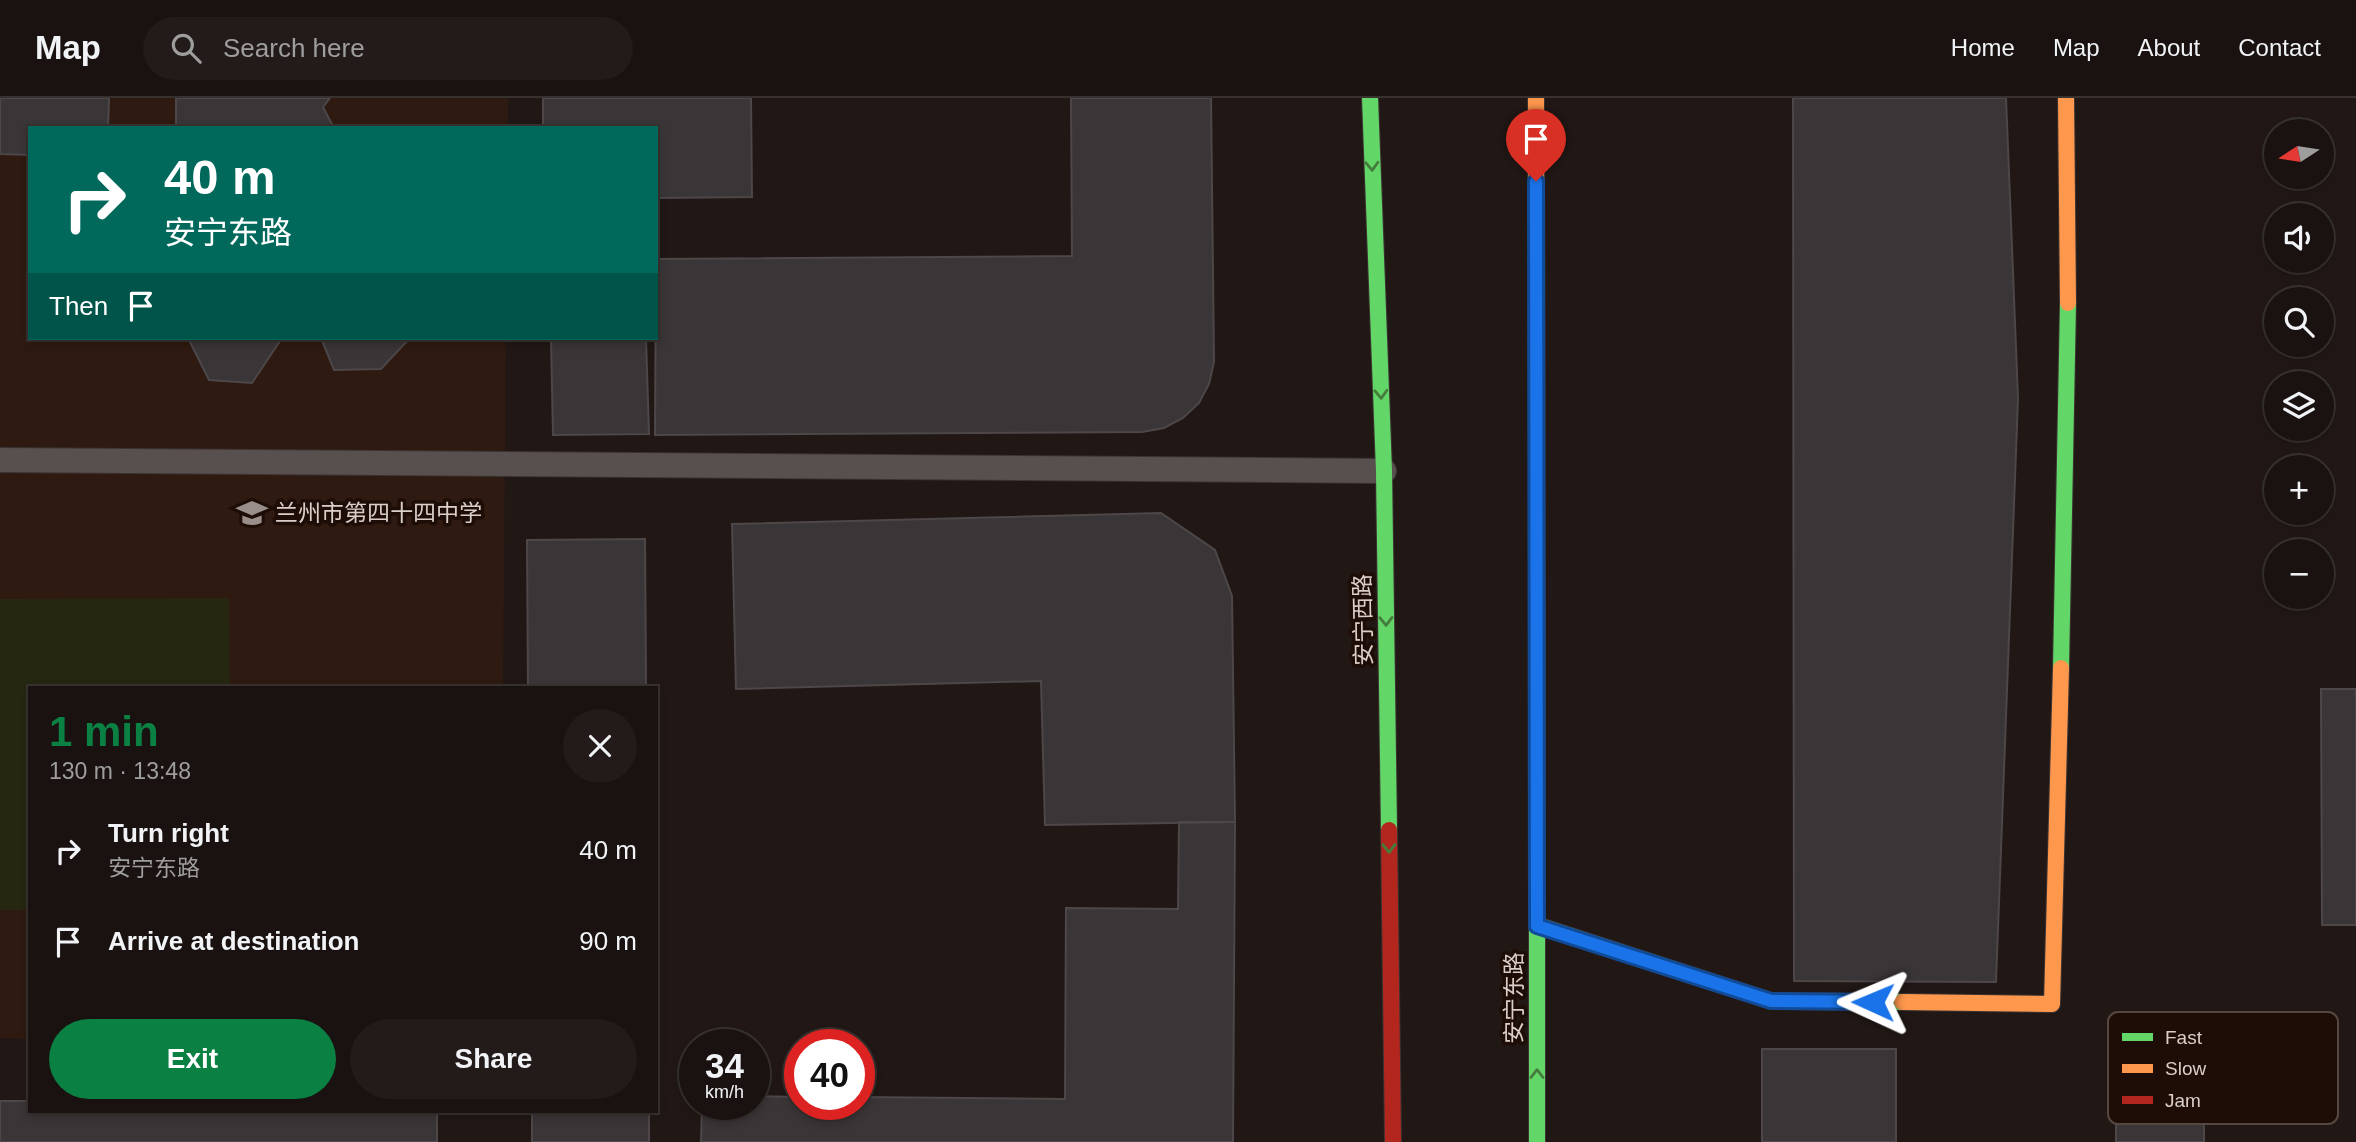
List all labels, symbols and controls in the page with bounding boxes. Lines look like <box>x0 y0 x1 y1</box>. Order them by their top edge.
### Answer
search box <box>143 17 633 80</box>
text: Map <box>35 29 101 66</box>
icon: search <box>167 29 205 67</box>
text: Search here <box>223 33 365 63</box>
text: Home <box>1951 34 2015 61</box>
text: Map <box>2053 34 2100 61</box>
text: About <box>2138 34 2200 61</box>
text: Contact <box>2238 34 2321 61</box>
pin <box>1506 109 1566 181</box>
north arrow <box>2264 119 2334 189</box>
map controls <box>2264 119 2334 609</box>
icon: arrive <box>1517 120 1555 158</box>
text: 40 m <box>164 150 276 204</box>
icon: right <box>49 154 140 245</box>
one-way arrow <box>1365 161 1380 172</box>
button: sound <box>2264 203 2334 273</box>
text: 安宁东路 <box>164 215 292 251</box>
icon: arrive <box>122 287 160 325</box>
button: search <box>2264 287 2334 357</box>
text: Then <box>49 291 108 321</box>
button: layers <box>2264 371 2334 441</box>
one-way arrow <box>1373 388 1388 399</box>
button: + <box>2264 455 2334 525</box>
school or university icon: 兰州市第四十四中学 <box>235 496 269 530</box>
place label: 兰州市第四十四中学 <box>275 500 482 526</box>
button: − <box>2264 539 2334 609</box>
street label: 安宁西路 <box>1349 574 1377 666</box>
one-way arrow <box>1378 616 1394 627</box>
text: 1 min <box>49 708 159 755</box>
button: close <box>563 709 637 783</box>
text: 130 m · 13:48 <box>49 758 191 784</box>
text: Turn right <box>108 818 229 848</box>
icon: right <box>49 832 87 870</box>
text: 40 m <box>579 835 637 865</box>
one-way arrow <box>1381 844 1397 854</box>
text: 安宁东路 <box>108 855 200 881</box>
icon: arrive <box>49 923 87 961</box>
text: Arrive at destination <box>108 926 359 956</box>
text: 90 m <box>579 926 637 956</box>
street label: 安宁东路 <box>1501 952 1527 1044</box>
position arrow <box>1836 965 1910 1039</box>
legend <box>2108 1012 2338 1124</box>
button: Exit <box>49 1019 336 1099</box>
button: Share <box>350 1019 637 1099</box>
text: Fast <box>2165 1027 2203 1048</box>
speed limit sign: 40 <box>784 1029 875 1120</box>
text: 34 <box>705 1046 744 1085</box>
text: Slow <box>2165 1058 2206 1079</box>
one-way arrow <box>1529 1068 1545 1079</box>
text: km/h <box>705 1082 744 1102</box>
text: Jam <box>2165 1090 2201 1111</box>

